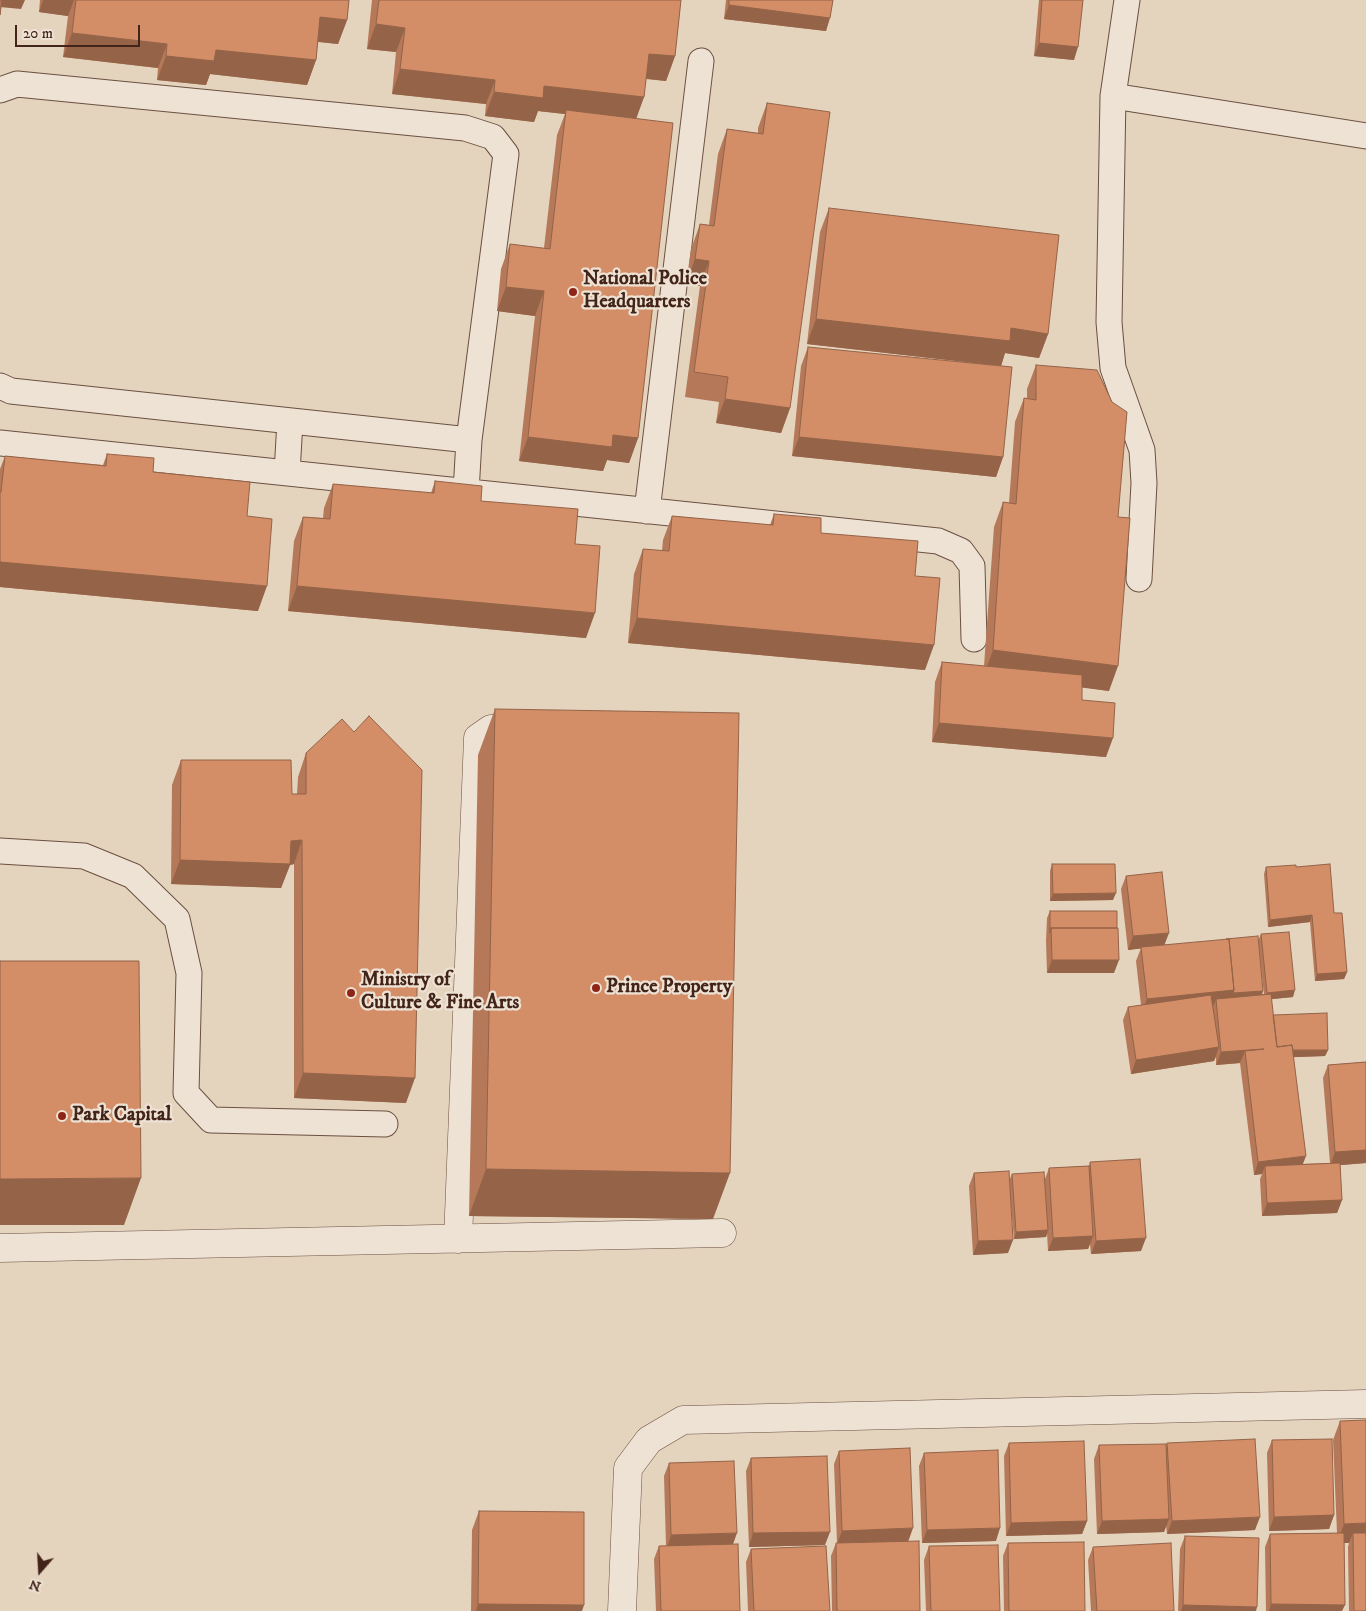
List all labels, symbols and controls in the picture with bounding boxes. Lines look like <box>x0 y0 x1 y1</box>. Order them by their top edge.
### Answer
scale bar <box>18 15 142 47</box>
text: 20 m <box>23 24 53 43</box>
place label: National Police Headquarters <box>583 268 707 315</box>
marker: National Police Headquarters <box>567 286 579 298</box>
place label: Ministry of Culture & Fine Arts <box>361 969 519 1016</box>
place label: Prince Property <box>606 976 732 1000</box>
marker: Prince Property <box>590 982 602 994</box>
marker: Ministry of Culture & Fine Arts <box>345 987 357 999</box>
place label: Park Capital <box>72 1104 171 1128</box>
marker: Park Capital <box>56 1110 68 1122</box>
north arrow <box>15 1546 65 1596</box>
text: N <box>27 1575 43 1596</box>

